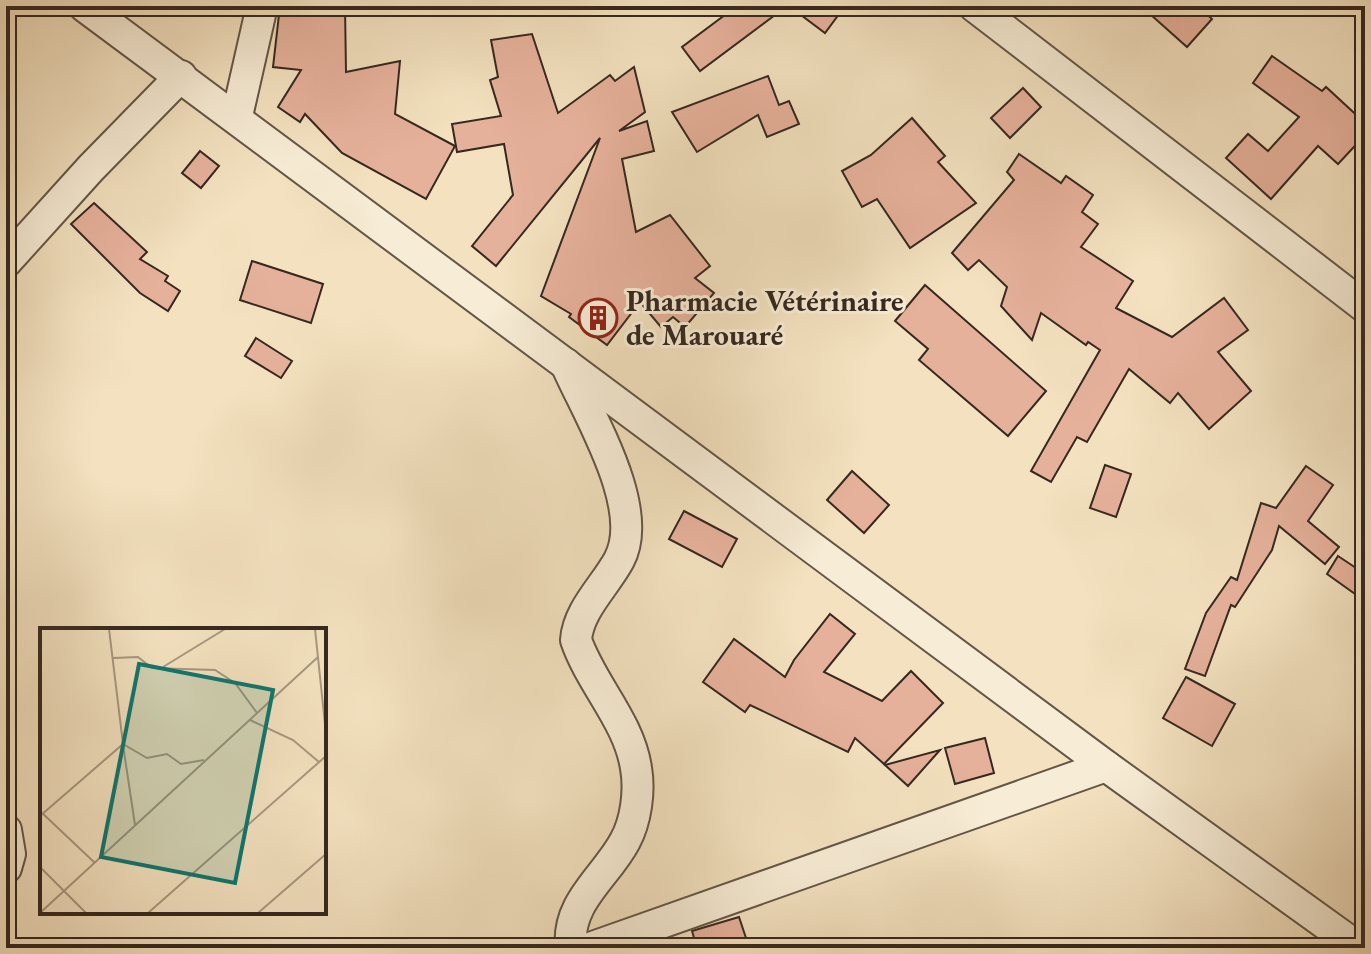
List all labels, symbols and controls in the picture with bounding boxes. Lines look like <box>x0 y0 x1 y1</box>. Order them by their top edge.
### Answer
place label: Pharmacie Vétérinaire de Marouaré <box>626 281 903 354</box>
building icon: Pharmacie Vétérinaire de Marouaré <box>577 297 619 339</box>
inset map <box>40 628 326 914</box>

